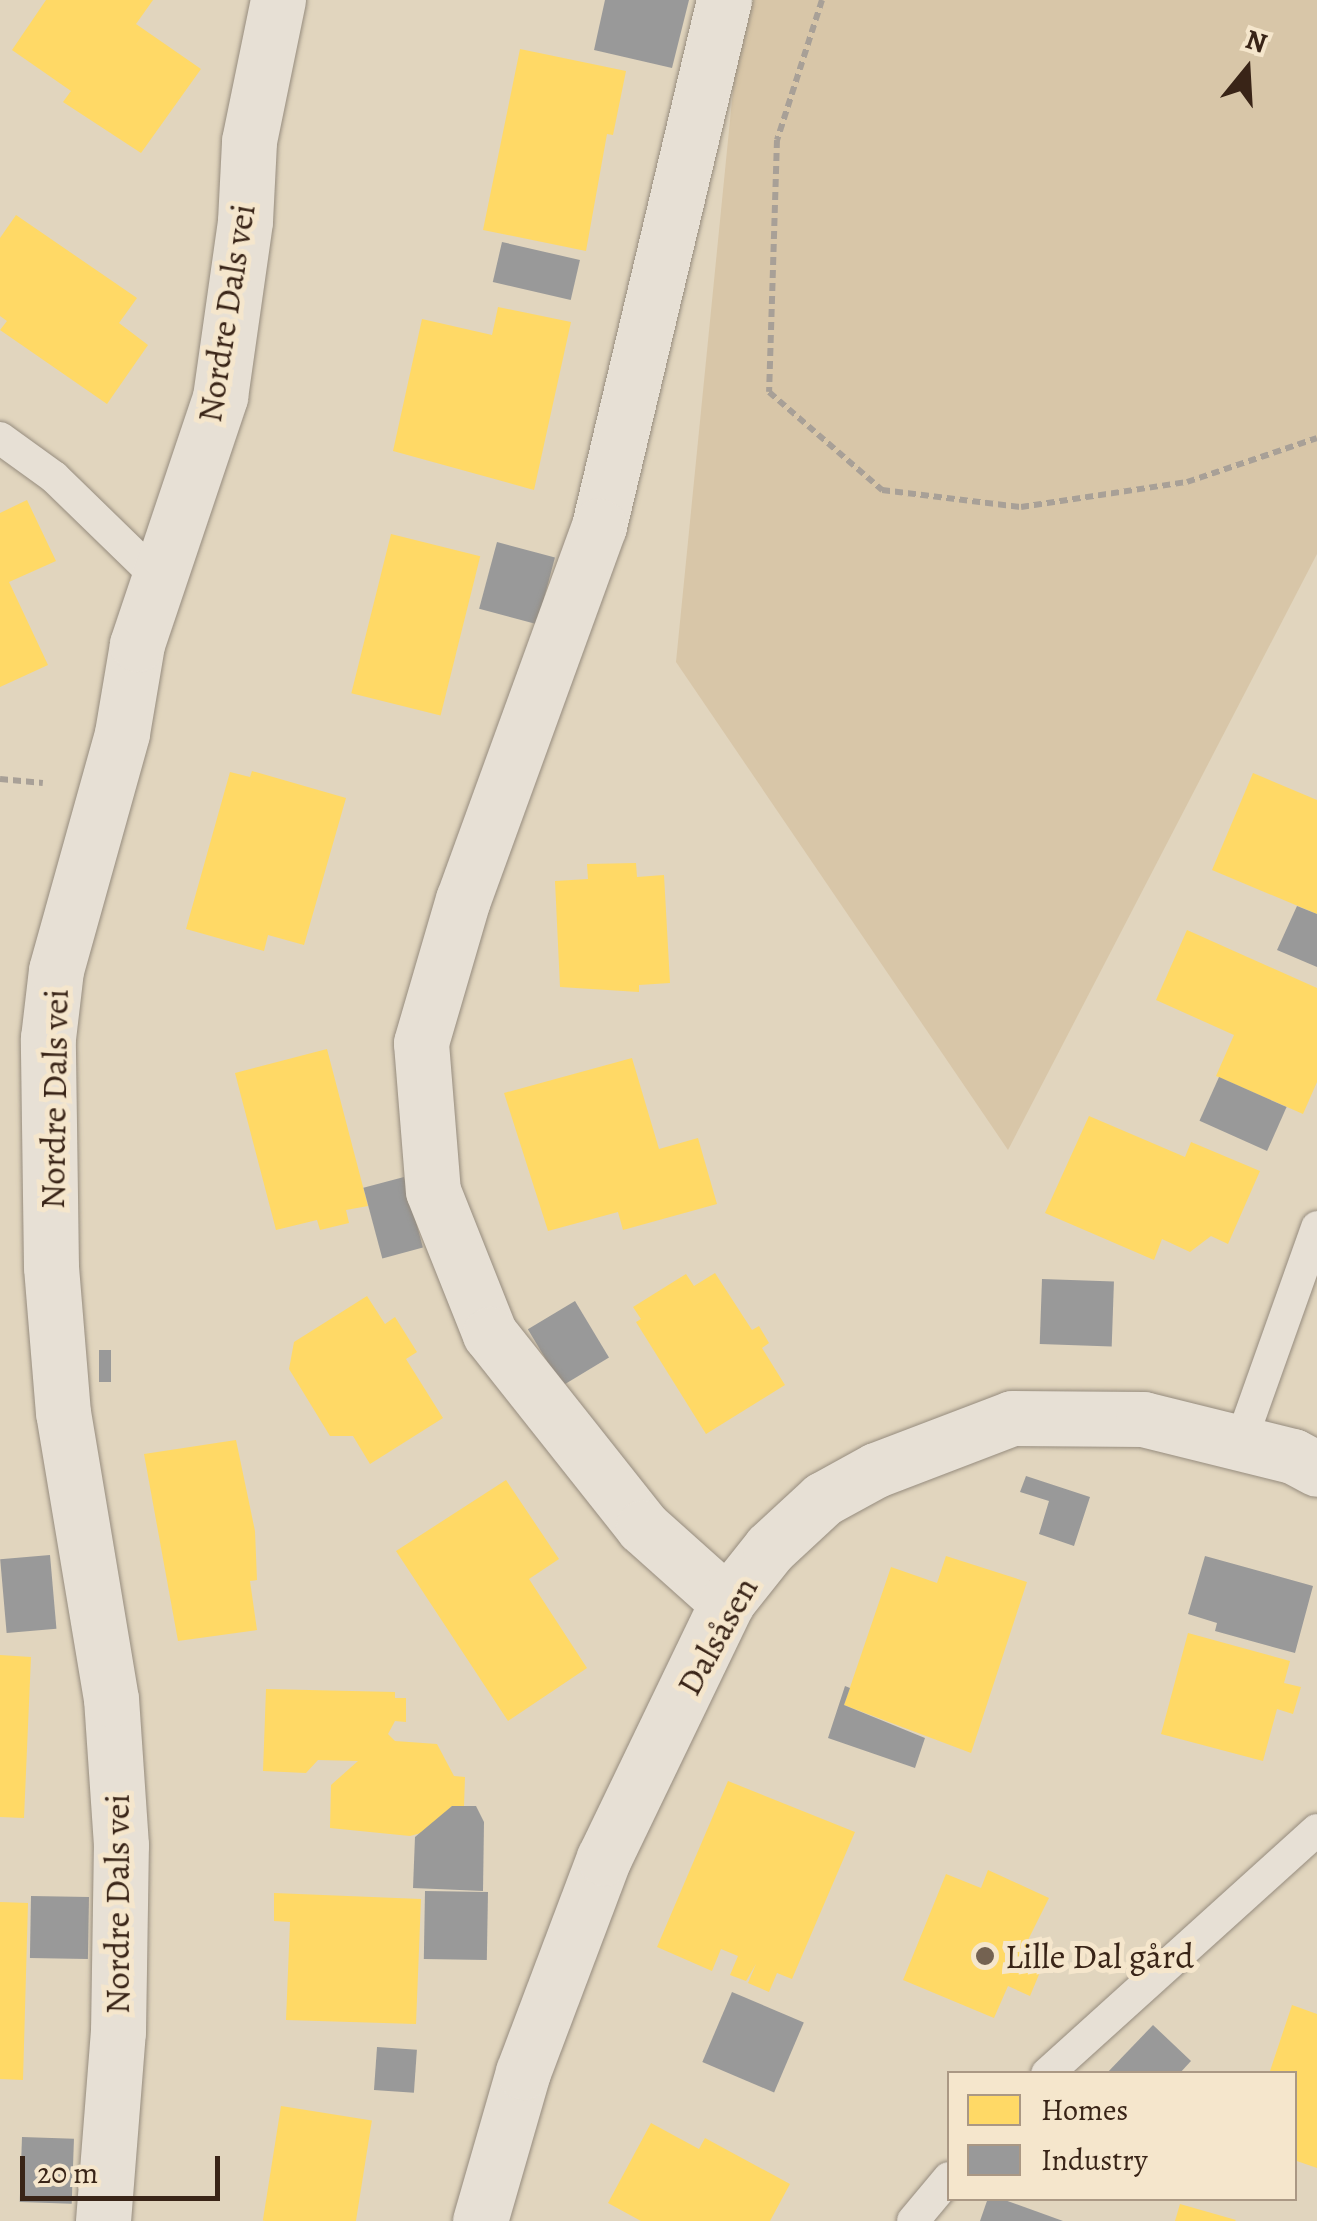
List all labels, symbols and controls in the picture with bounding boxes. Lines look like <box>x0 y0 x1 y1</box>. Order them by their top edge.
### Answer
north arrow <box>1197 20 1297 120</box>
text: N <box>1241 20 1272 63</box>
street label: Nordre Dals vei <box>188 201 264 425</box>
street label: Nordre Dals vei <box>31 988 77 1210</box>
street label: Dalsåsen <box>667 1570 767 1702</box>
street label: Nordre Dals vei <box>96 1794 138 2014</box>
place label: Lille Dal gård <box>1005 1935 1194 1977</box>
marker: Lille Dal gård <box>974 1945 996 1967</box>
legend <box>947 2071 1297 2201</box>
text: Homes <box>1041 2090 1128 2130</box>
scale bar <box>25 2136 225 2198</box>
text: Industry <box>1041 2140 1148 2180</box>
text: 20 m <box>37 2153 98 2193</box>

